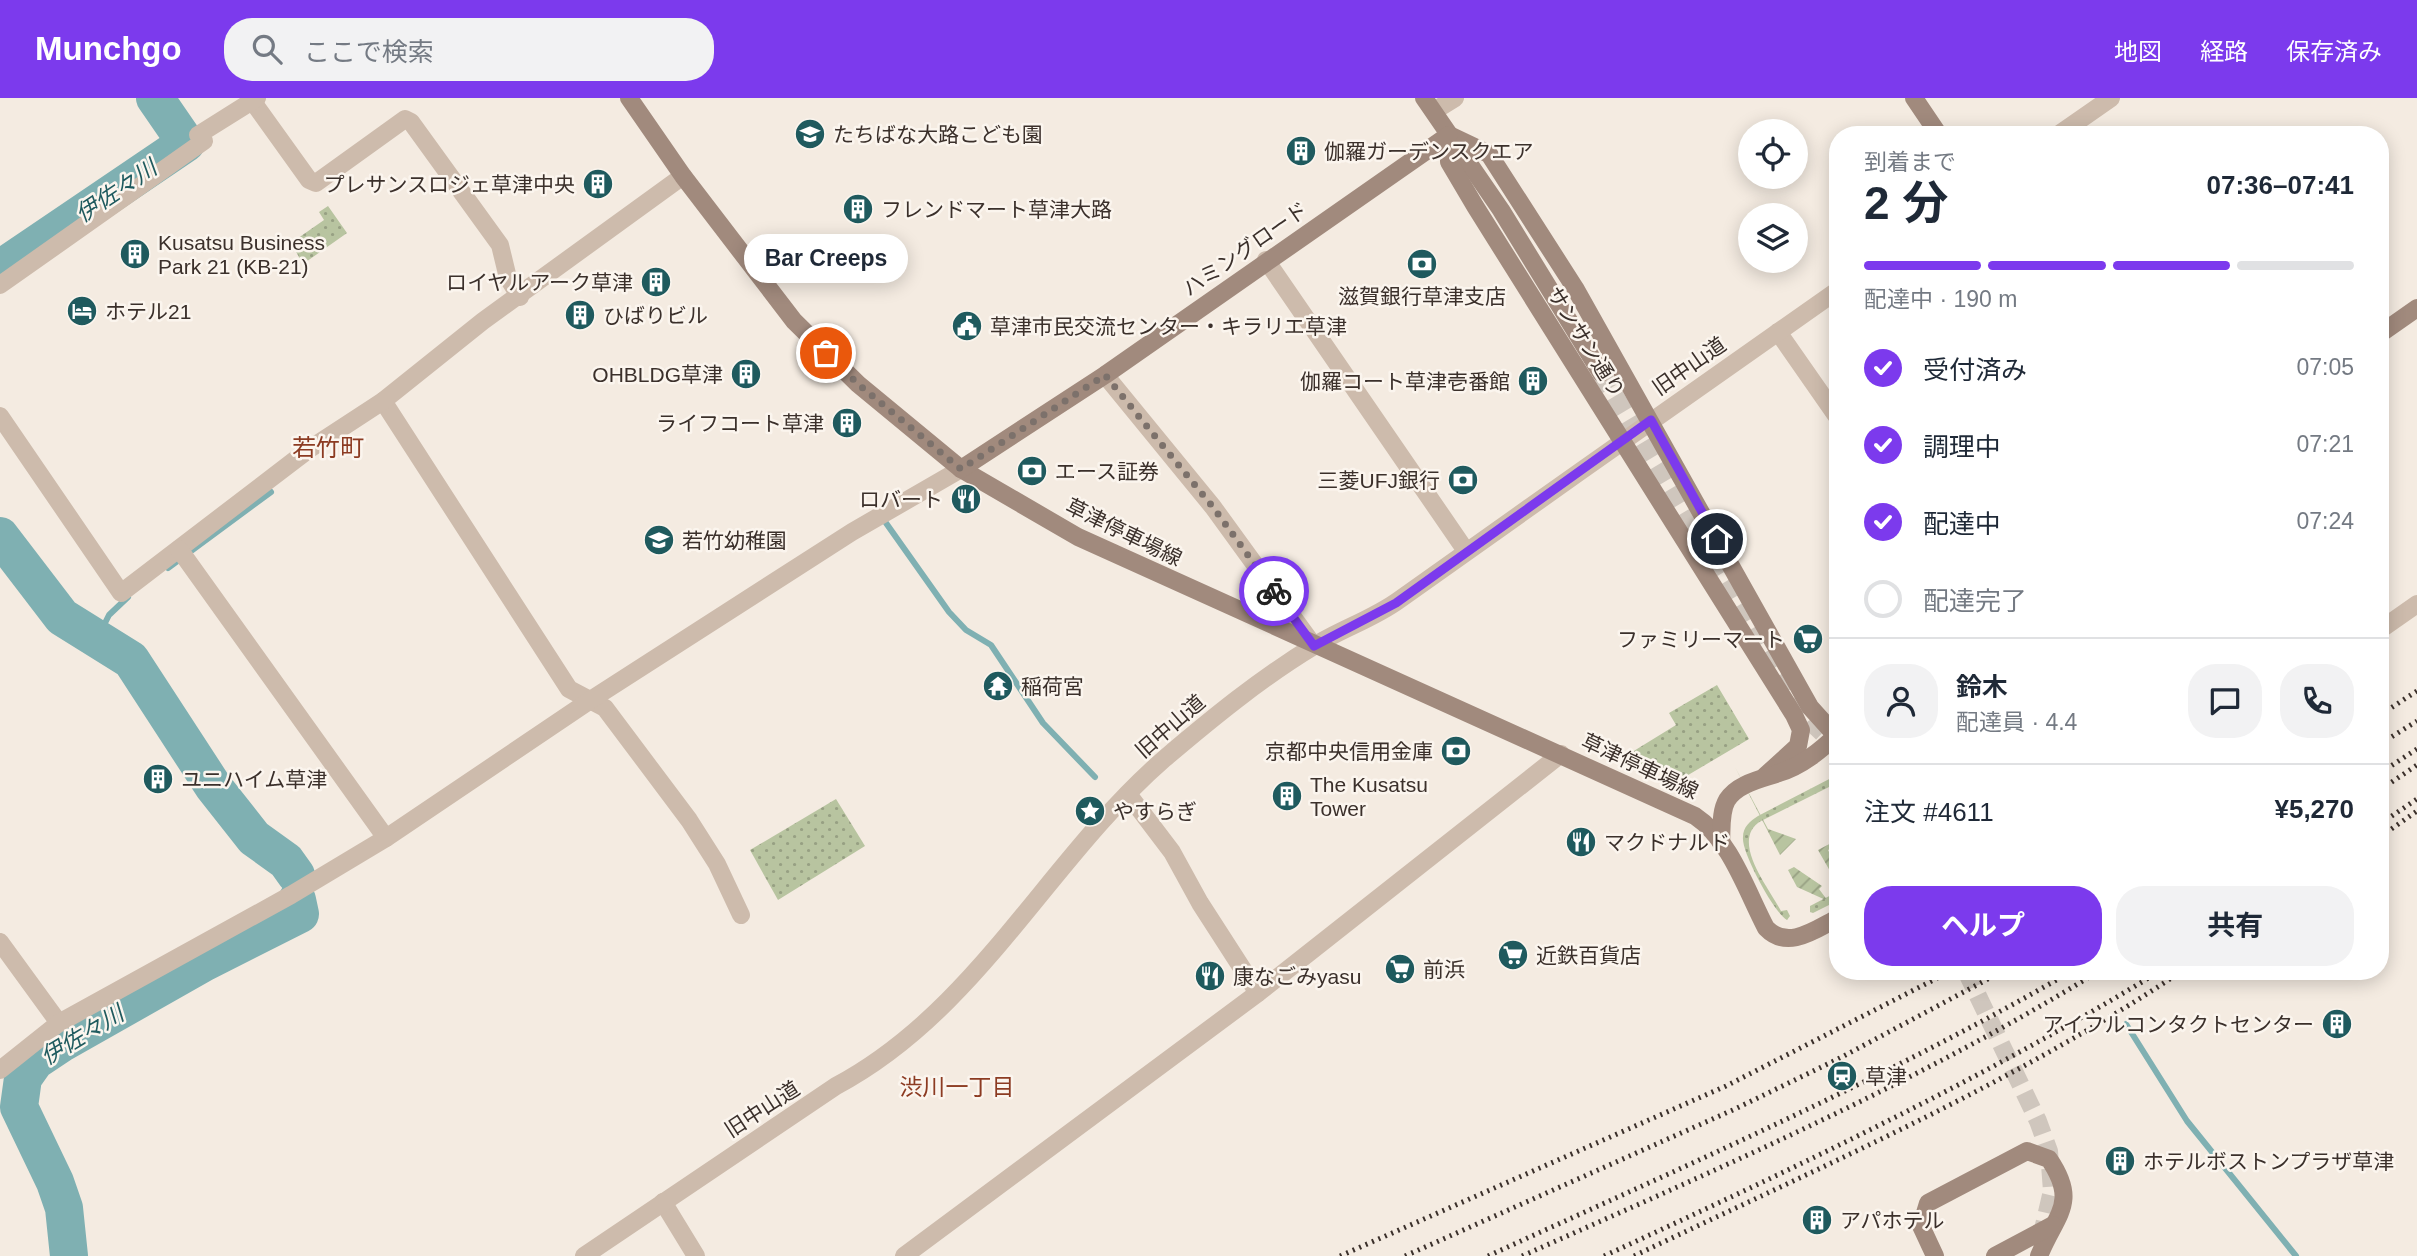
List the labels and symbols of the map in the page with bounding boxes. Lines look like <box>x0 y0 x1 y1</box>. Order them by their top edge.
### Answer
school or university icon: たちばな大路こども園 <box>793 117 827 151</box>
place label: たちばな大路こども園 <box>833 123 1043 146</box>
building icon: 伽羅ガーデンスクエア <box>1284 134 1318 168</box>
place label: 伽羅ガーデンスクエア <box>1324 140 1534 163</box>
water label: 伊佐々川 <box>71 153 164 228</box>
building icon: プレサンスロジェ草津中央 <box>581 167 615 201</box>
place label: プレサンスロジェ草津中央 <box>323 173 575 196</box>
building icon: フレンドマート草津大路 <box>841 192 875 226</box>
street label: ハミングロード <box>1178 197 1312 301</box>
place label: フレンドマート草津大路 <box>881 198 1112 221</box>
place label: Kusatsu Business Park 21 (KB-21) <box>158 231 325 278</box>
callout: Bar Creeps <box>744 234 908 283</box>
building icon: Kusatsu Business Park 21 (KB-21) <box>118 237 152 271</box>
bank icon: 滋賀銀行草津支店 <box>1405 247 1439 281</box>
building icon: ロイヤルアーク草津 <box>639 265 673 299</box>
place label: ロイヤルアーク草津 <box>446 271 633 294</box>
street label: サンサン通り <box>1543 282 1629 402</box>
place label: 滋賀銀行草津支店 <box>1338 285 1506 308</box>
hotel icon: ホテル21 <box>65 294 99 328</box>
building icon: ひばりビル <box>563 298 597 332</box>
place label: ホテル21 <box>105 300 191 323</box>
place label: ひばりビル <box>603 304 708 327</box>
public building icon: 草津市民交流センター・キラリエ草津 <box>950 309 984 343</box>
place label: 草津市民交流センター・キラリエ草津 <box>990 315 1347 338</box>
pin <box>796 323 856 383</box>
street label: 旧中山道 <box>1648 332 1730 400</box>
building icon: OHBLDG草津 <box>729 357 763 391</box>
place label: OHBLDG草津 <box>592 363 723 386</box>
building icon: 伽羅コート草津壱番館 <box>1516 364 1550 398</box>
place label: 伽羅コート草津壱番館 <box>1300 370 1510 393</box>
building icon: ライフコート草津 <box>830 406 864 440</box>
place label: ライフコート草津 <box>656 412 824 435</box>
district label: 若竹町 <box>292 434 364 461</box>
bank icon: エース証券 <box>1015 454 1049 488</box>
place label: エース証券 <box>1055 460 1159 483</box>
bank icon: 三菱UFJ銀行 <box>1446 463 1480 497</box>
place label: 三菱UFJ銀行 <box>1318 469 1440 492</box>
restaurant icon: ロバート <box>949 482 983 516</box>
place label: ロバート <box>859 488 943 511</box>
street label: 草津停車場線 <box>1062 494 1186 570</box>
pin <box>1687 509 1747 569</box>
school or university icon: 若竹幼稚園 <box>642 523 676 557</box>
place label: 若竹幼稚園 <box>682 529 787 552</box>
courier <box>1239 556 1309 626</box>
supermarket icon: ファミリーマート <box>1791 622 1825 656</box>
place label: ファミリーマート <box>1617 628 1785 651</box>
temple icon: 稲荷宮 <box>981 669 1015 703</box>
place label: 稲荷宮 <box>1021 675 1084 698</box>
street label: 旧中山道 <box>1131 690 1209 762</box>
street label: 草津停車場線 <box>1578 729 1702 803</box>
bank icon: 京都中央信用金庫 <box>1439 734 1473 768</box>
place label: 京都中央信用金庫 <box>1265 740 1433 763</box>
building icon: ユニハイム草津 <box>141 762 175 796</box>
place label: ユニハイム草津 <box>181 768 327 791</box>
place label: The Kusatsu Tower <box>1310 773 1428 820</box>
building icon: The Kusatsu Tower <box>1270 779 1304 813</box>
place icon: やすらぎ <box>1073 794 1107 828</box>
place label: やすらぎ <box>1113 800 1197 823</box>
restaurant icon: マクドナルド <box>1564 825 1598 859</box>
place label: マクドナルド <box>1604 831 1730 854</box>
supermarket icon: 近鉄百貨店 <box>1496 938 1530 972</box>
place label: 近鉄百貨店 <box>1536 944 1641 967</box>
supermarket icon: 前浜 <box>1383 952 1417 986</box>
place label: 前浜 <box>1423 958 1465 981</box>
restaurant icon: 康なごみyasu <box>1193 959 1227 993</box>
place label: 康なごみyasu <box>1233 965 1361 988</box>
water label: 伊佐々川 <box>36 999 131 1070</box>
building icon: アイフルコンタクトセンター <box>2320 1007 2354 1041</box>
place label: アイフルコンタクトセンター <box>2042 1013 2314 1036</box>
station icon: 草津 <box>1825 1059 1859 1093</box>
place label: 草津 <box>1865 1065 1907 1088</box>
district label: 渋川一丁目 <box>900 1074 1015 1100</box>
street label: 旧中山道 <box>721 1076 803 1142</box>
building icon: ホテルボストンプラザ草津 <box>2103 1144 2137 1178</box>
place label: ホテルボストンプラザ草津 <box>2143 1150 2394 1173</box>
building icon: アパホテル <box>1800 1203 1834 1237</box>
place label: アパホテル <box>1840 1209 1945 1232</box>

